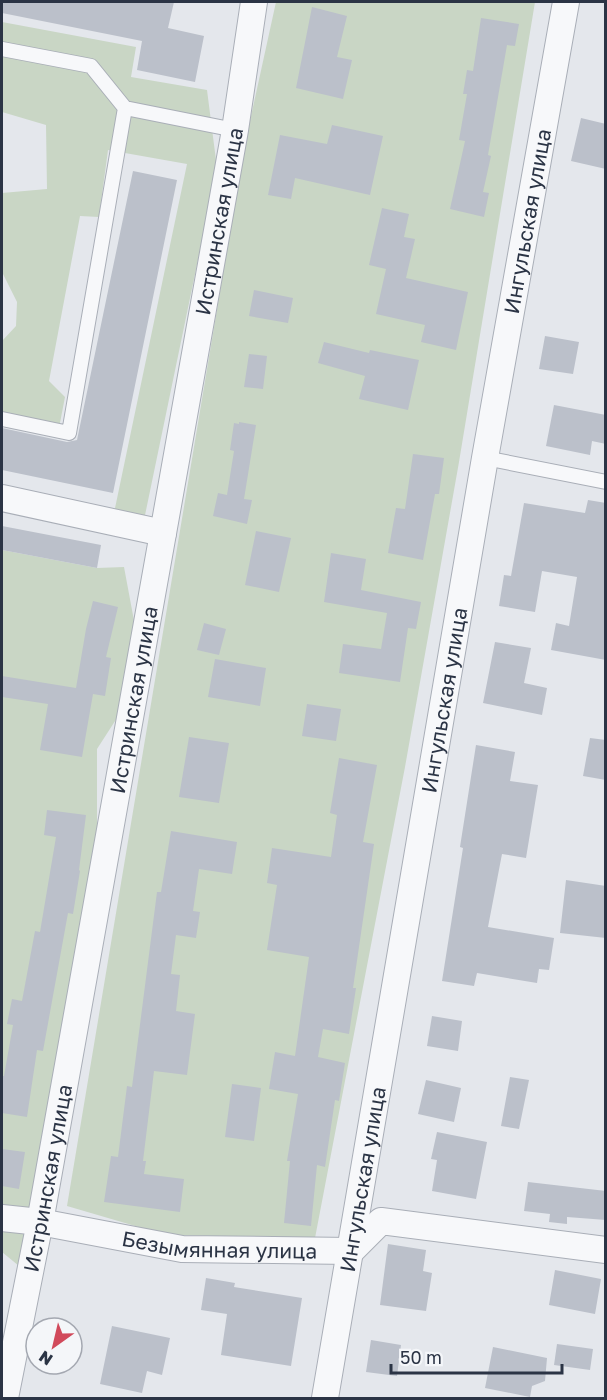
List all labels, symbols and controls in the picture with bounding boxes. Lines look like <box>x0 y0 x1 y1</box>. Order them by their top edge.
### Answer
street label: Истринская улица <box>189 125 248 317</box>
street label: Ингульская улица <box>498 127 556 316</box>
street label: Истринская улица <box>104 604 163 796</box>
street label: Ингульская улица <box>415 605 472 795</box>
street label: Истринская улица <box>17 1082 77 1274</box>
street label: Ингульская улица <box>334 1084 391 1274</box>
street label: Безымянная улица <box>120 1225 317 1264</box>
north arrow <box>24 1316 84 1376</box>
scale bar <box>391 1337 562 1375</box>
text: 50 m <box>400 1346 442 1368</box>
text: N <box>35 1347 56 1370</box>

